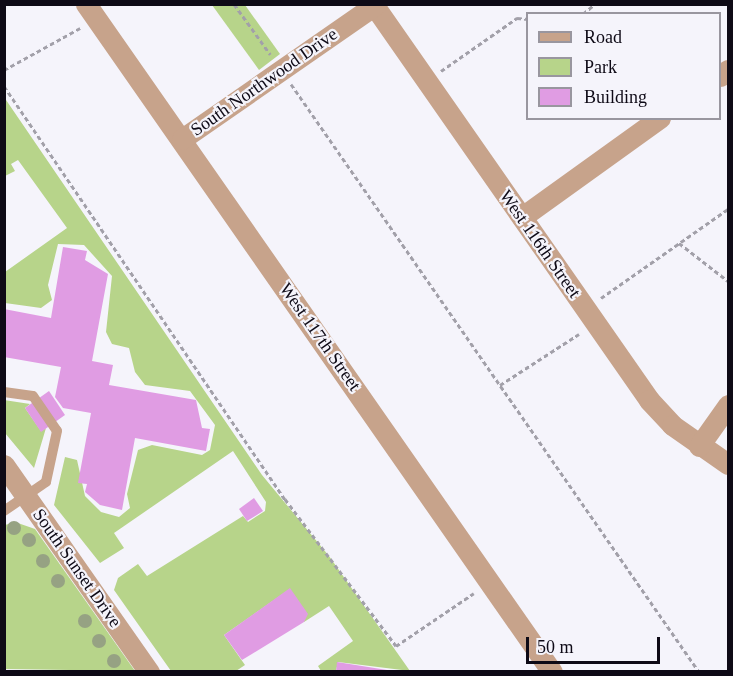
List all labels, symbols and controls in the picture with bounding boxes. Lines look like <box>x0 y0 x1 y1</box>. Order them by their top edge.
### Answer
legend <box>526 12 721 120</box>
street label: South Northwood Drive <box>187 23 341 141</box>
text: Road <box>584 27 622 47</box>
text: Park <box>584 57 617 77</box>
text: Building <box>584 87 647 107</box>
street label: West 116th Street <box>495 186 585 302</box>
street label: West 117th Street <box>275 279 365 395</box>
street label: South Sunset Drive <box>28 504 126 632</box>
scale bar <box>529 625 662 663</box>
text: 50 m <box>537 637 574 657</box>

